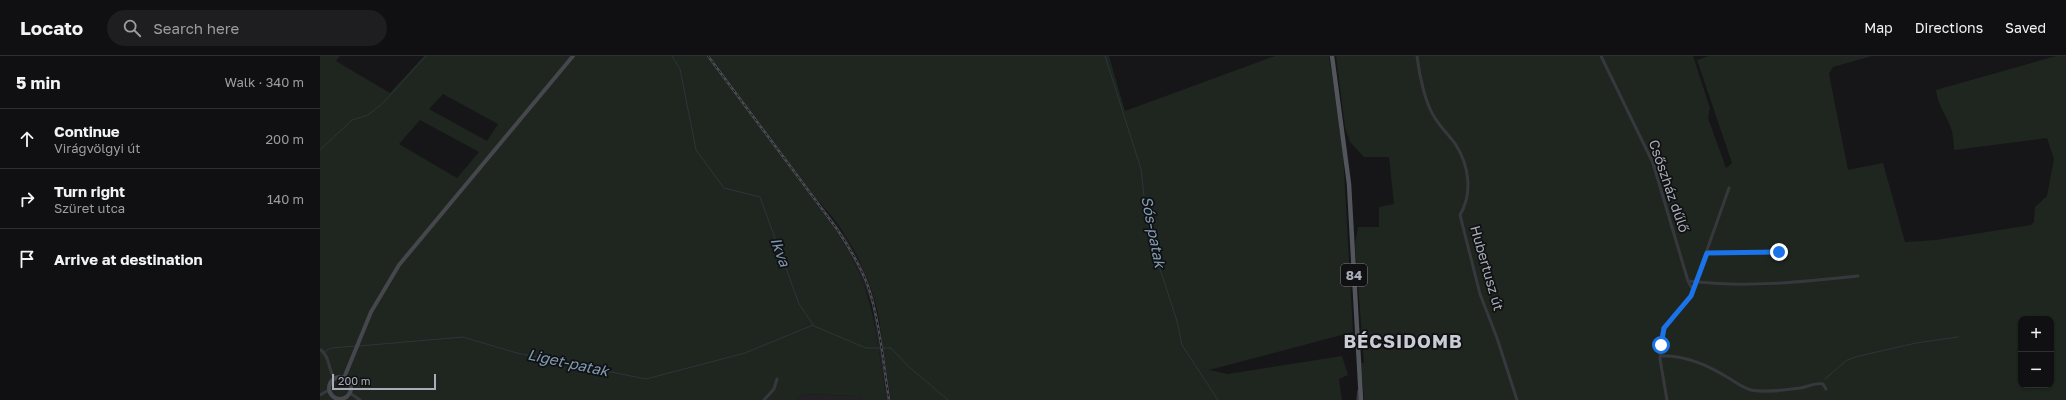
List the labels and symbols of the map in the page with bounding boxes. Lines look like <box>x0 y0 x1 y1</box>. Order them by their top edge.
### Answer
street label: Csőszház dűlő <box>1646 137 1693 235</box>
water label: Sós-patak <box>1138 194 1170 271</box>
street label: Hubertusz út <box>1467 223 1508 312</box>
water label: Ikva <box>767 235 795 269</box>
route end <box>1770 243 1788 261</box>
road number: 84 <box>1341 264 1367 286</box>
district label: BÉCSIDOMB <box>1343 330 1463 352</box>
route start <box>1652 336 1670 354</box>
water label: Liget-patak <box>526 345 612 381</box>
scale bar <box>332 372 436 391</box>

